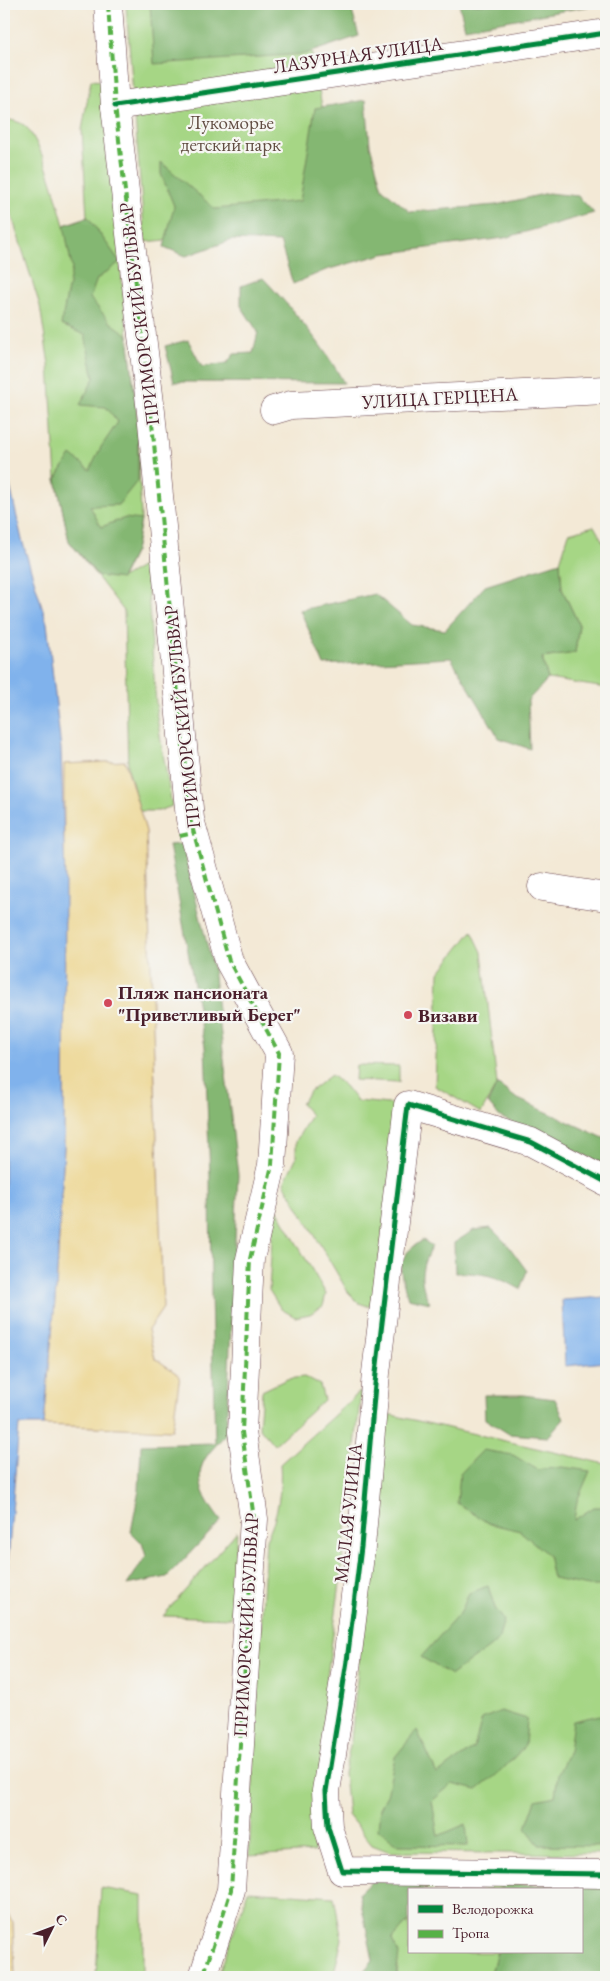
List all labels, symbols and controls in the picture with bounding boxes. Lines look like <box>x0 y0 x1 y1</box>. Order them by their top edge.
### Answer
street label: ЛАЗУРНАЯ УЛИЦА <box>271 31 445 79</box>
park label: Лукоморье детский парк <box>181 110 281 157</box>
street label: ПРИМОРСКИЙ БУЛЬВАР <box>113 201 165 427</box>
street label: УЛИЦА ГЕРЦЕНА <box>360 381 520 415</box>
street label: ПРИМОРСКИЙ БУЛЬВАР <box>158 604 206 830</box>
place label: Пляж пансионата "Приветливый Берег" <box>118 980 301 1027</box>
marker: Пляж пансионата "Приветливый Берег" <box>102 997 114 1009</box>
place label: Визави <box>418 1003 478 1028</box>
marker: Визави <box>402 1009 414 1021</box>
street label: МАЛАЯ УЛИЦА <box>328 1441 368 1584</box>
street label: ПРИМОРСКИЙ БУЛЬВАР <box>228 1512 264 1738</box>
legend <box>408 1888 582 1954</box>
text: Велодорожка <box>452 1899 533 1918</box>
north arrow <box>28 1904 78 1954</box>
text: С <box>52 1910 72 1929</box>
text: Тропа <box>452 1923 489 1942</box>

